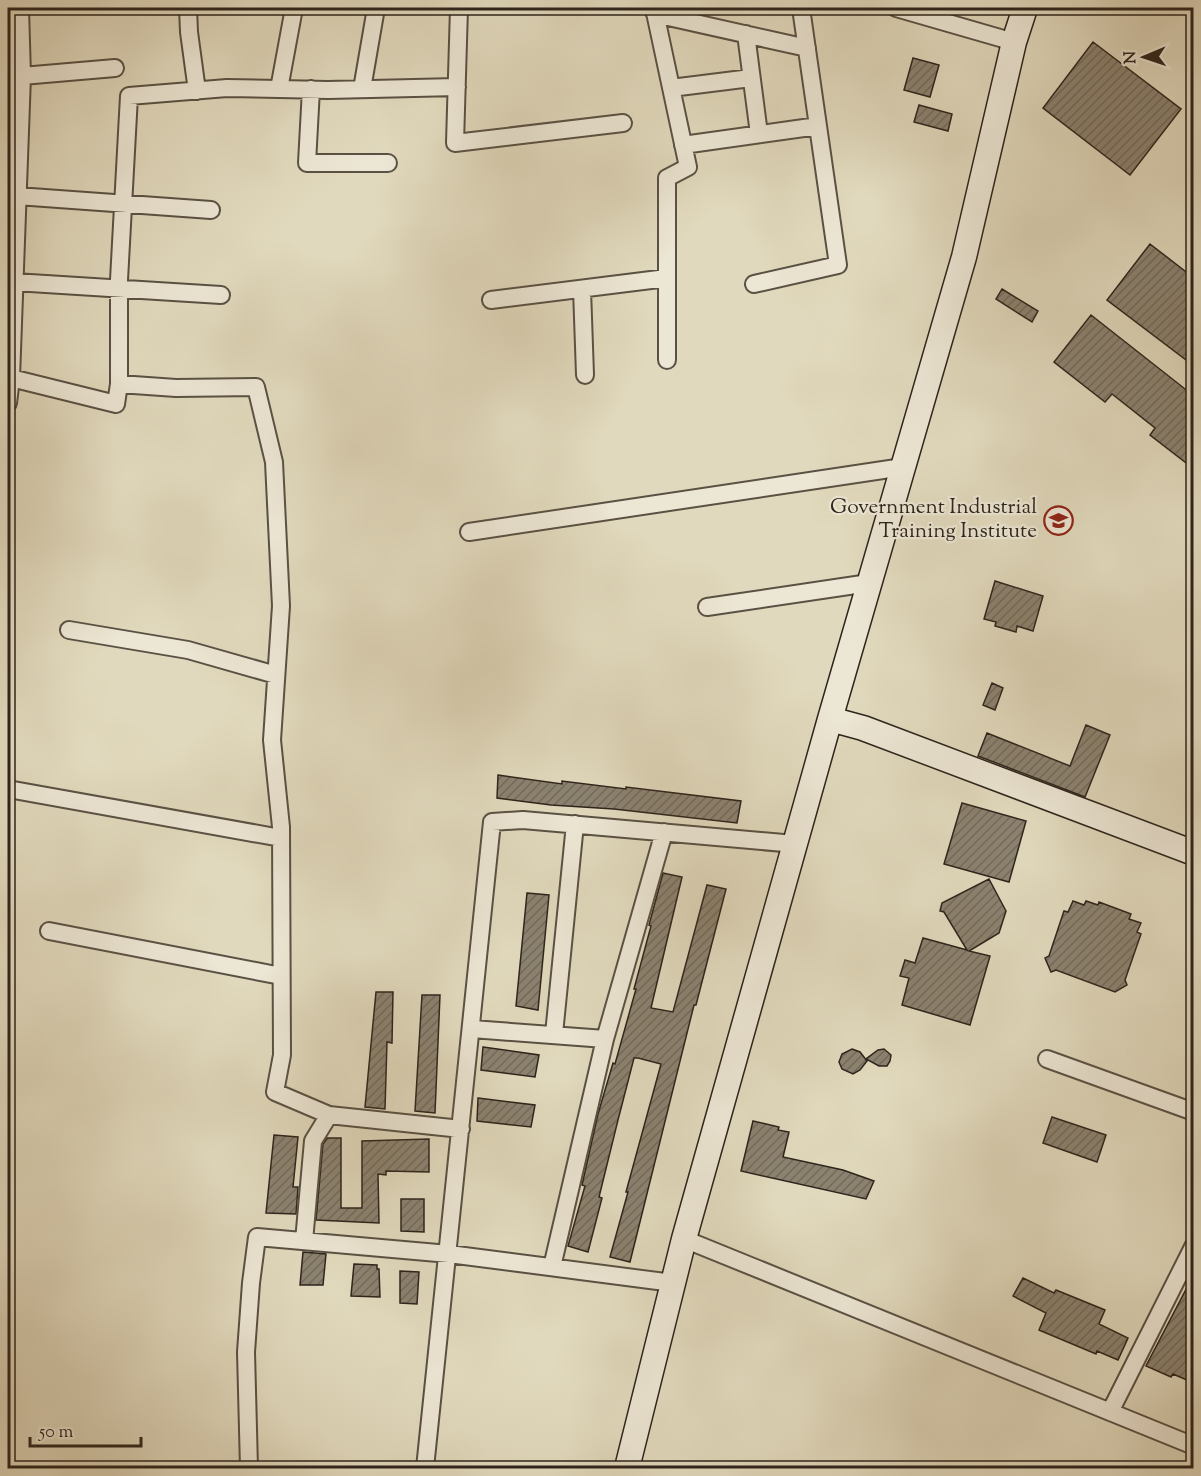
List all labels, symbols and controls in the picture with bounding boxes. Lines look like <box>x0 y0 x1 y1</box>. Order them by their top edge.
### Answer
north arrow <box>1114 27 1174 87</box>
text: N <box>1120 50 1143 64</box>
place label: Government Industrial Training Institute <box>830 493 1037 547</box>
school or university icon: Government Industrial Training Institute <box>1042 504 1074 536</box>
scale bar <box>30 1410 141 1448</box>
text: 50 m <box>38 1420 74 1446</box>

